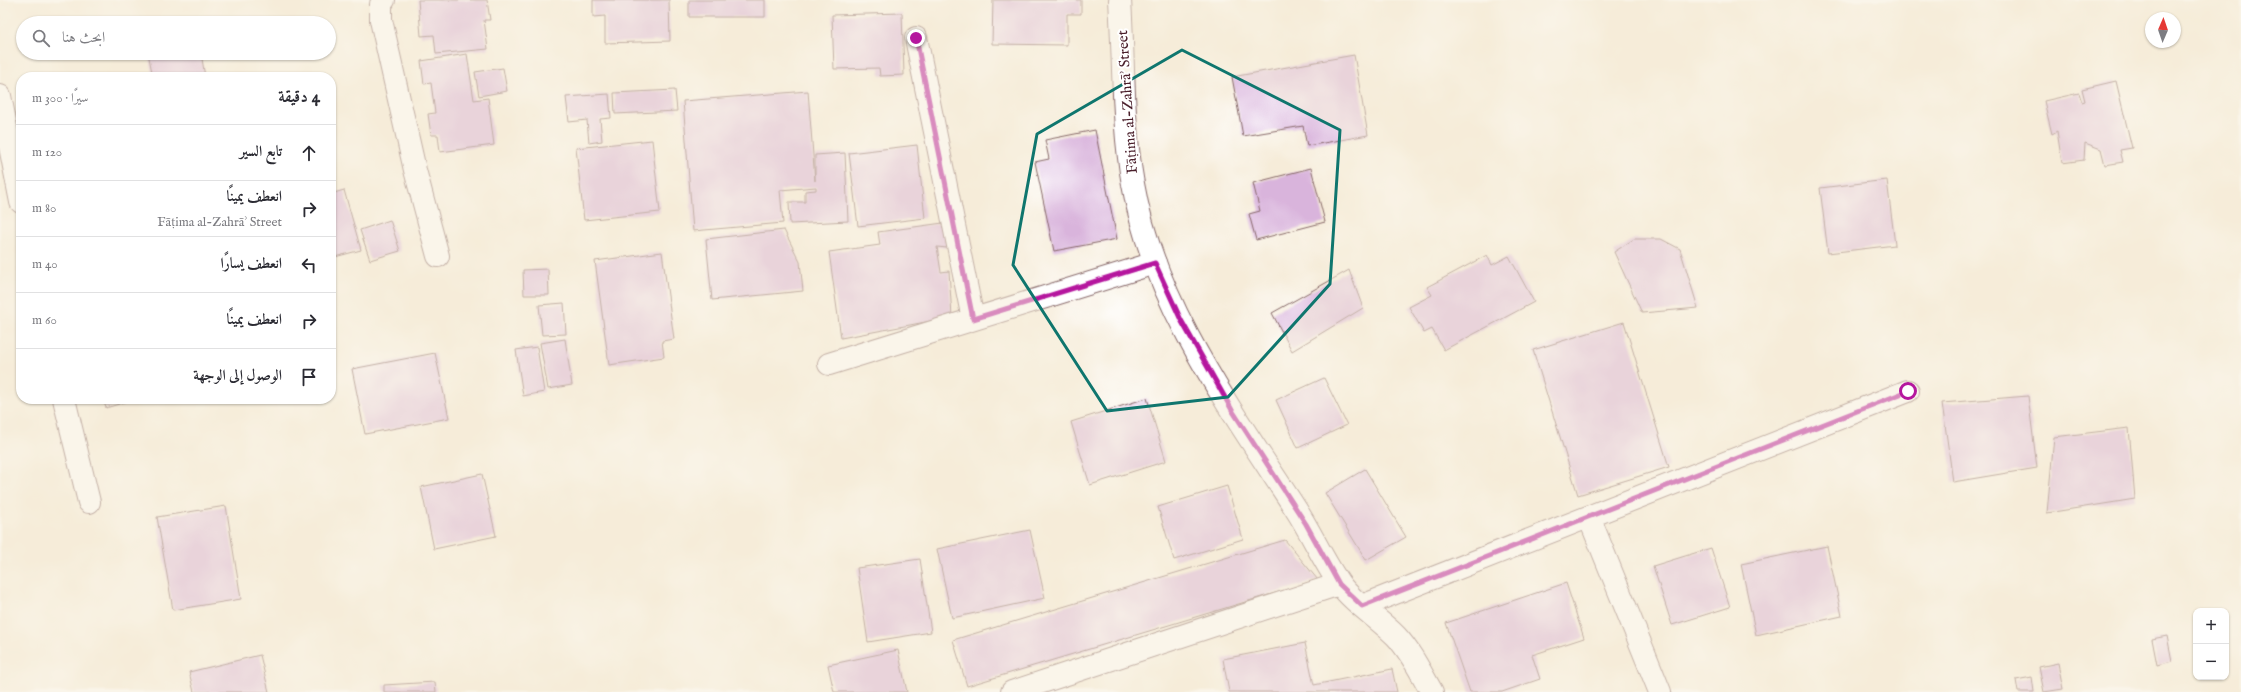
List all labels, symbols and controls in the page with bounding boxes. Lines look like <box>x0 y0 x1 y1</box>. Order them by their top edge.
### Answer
north arrow <box>2145 12 2181 48</box>
search box <box>16 16 336 60</box>
icon: search <box>30 27 52 49</box>
text: ابحث هنا <box>62 28 105 47</box>
route end <box>907 29 925 47</box>
street label: Fāṭima al-Zahrāʾ Street <box>1113 30 1142 174</box>
text: 4 دقيقة <box>278 87 320 108</box>
text: سيرًا · 300 m <box>32 90 88 107</box>
text: تابع السير <box>240 142 282 161</box>
icon: ahead <box>298 142 320 164</box>
text: 120 m <box>32 144 62 161</box>
text: انعطف يمينًا <box>226 187 282 206</box>
icon: right <box>298 198 320 220</box>
text: 80 m <box>32 200 56 217</box>
text: Fāṭima al-Zahrāʾ Street <box>157 214 282 231</box>
text: انعطف يسارًا <box>220 254 282 273</box>
icon: left <box>298 254 320 276</box>
text: 40 m <box>32 256 58 273</box>
text: انعطف يمينًا <box>226 310 282 329</box>
icon: right <box>298 310 320 332</box>
text: 60 m <box>32 312 57 329</box>
text: الوصول إلى الوجهة <box>193 366 282 385</box>
icon: arrive <box>298 366 320 388</box>
route start <box>1899 382 1917 400</box>
map controls <box>2193 608 2229 680</box>
button: + <box>2193 608 2229 644</box>
button: − <box>2193 644 2229 680</box>

